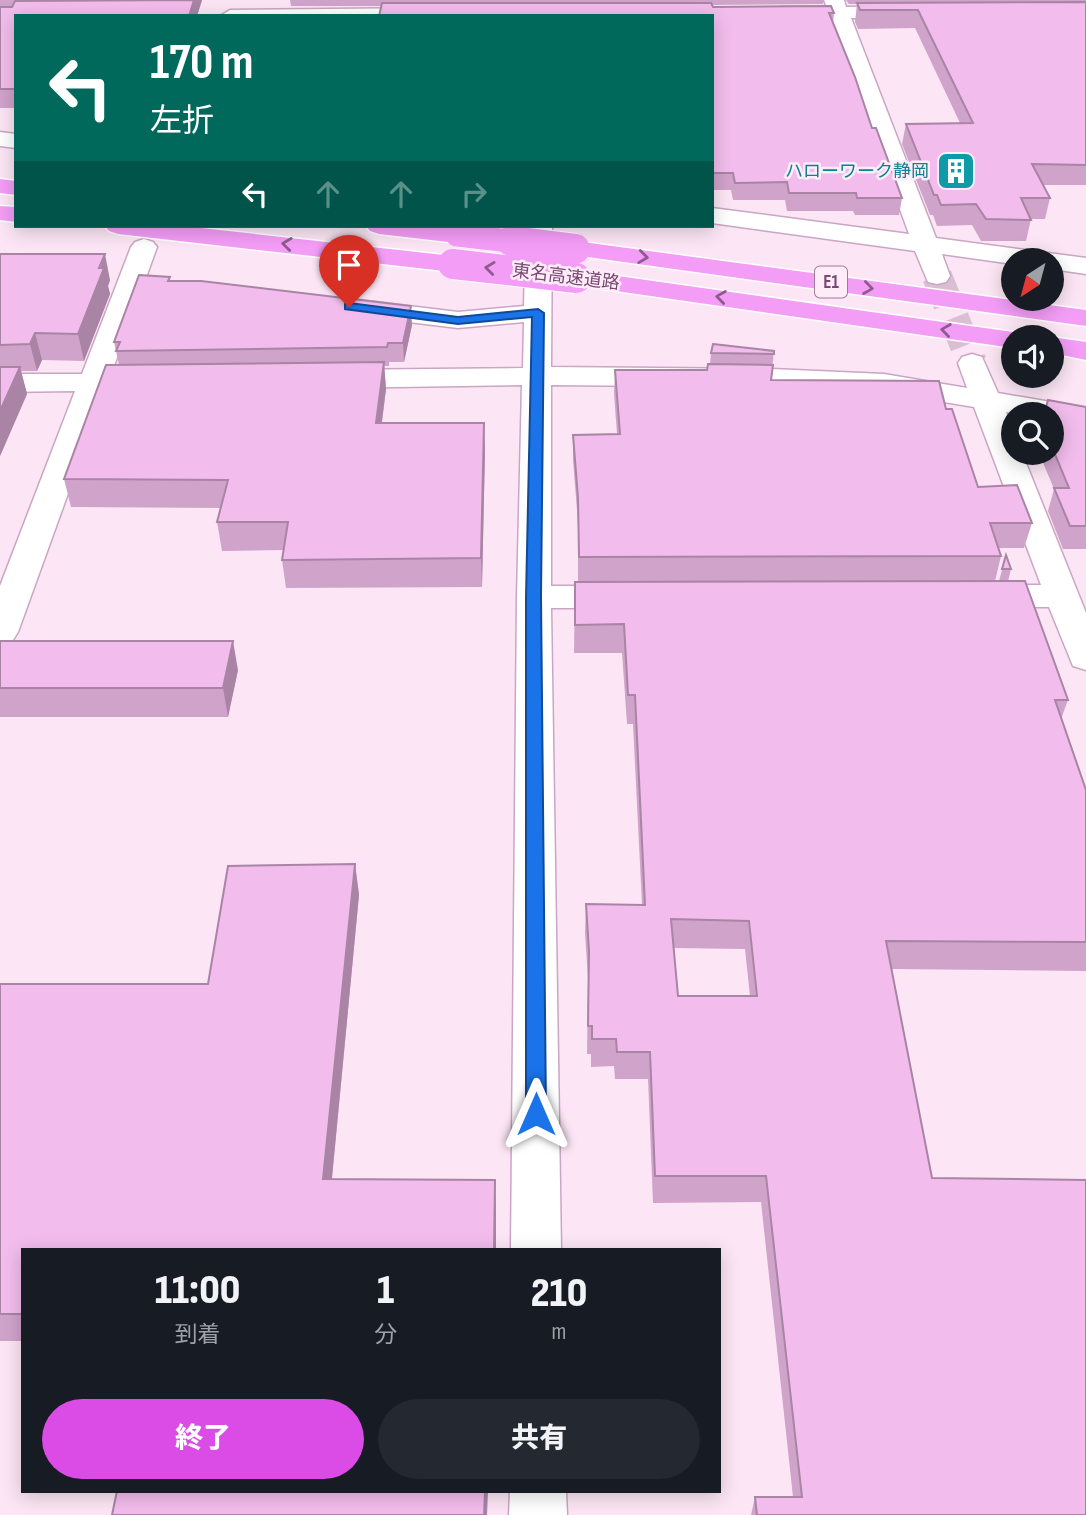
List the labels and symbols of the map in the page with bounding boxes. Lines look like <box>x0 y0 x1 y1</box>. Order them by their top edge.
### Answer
building icon: ハローワーク静岡 <box>935 150 977 192</box>
place label: ハローワーク静岡 <box>785 161 929 182</box>
pin <box>319 235 379 307</box>
one-way arrow <box>282 237 293 252</box>
north arrow <box>1001 248 1064 312</box>
one-way arrow <box>637 250 648 265</box>
street label: 東名高速道路 <box>511 260 621 294</box>
one-way arrow <box>484 261 495 276</box>
road number: E1 <box>815 266 847 298</box>
one-way arrow <box>862 280 874 295</box>
one-way arrow <box>715 290 726 305</box>
one-way arrow <box>940 322 952 337</box>
position arrow <box>499 1077 573 1151</box>

